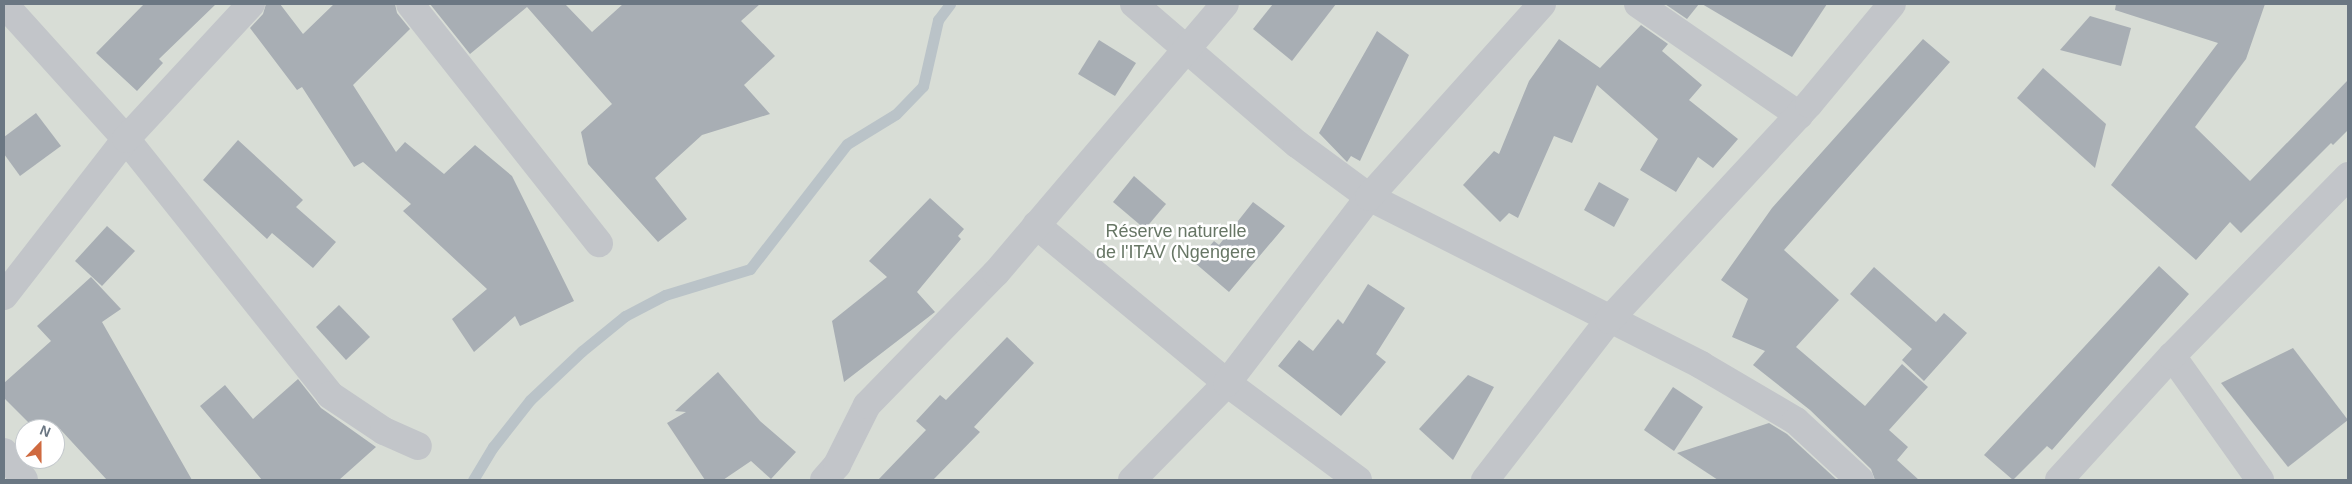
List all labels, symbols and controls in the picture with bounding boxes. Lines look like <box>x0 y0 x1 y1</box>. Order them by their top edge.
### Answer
park label: Réserve naturelle de l'ITAV (Ngengere <box>1096 221 1256 264</box>
north arrow <box>15 419 65 469</box>
text: N <box>38 422 53 440</box>

